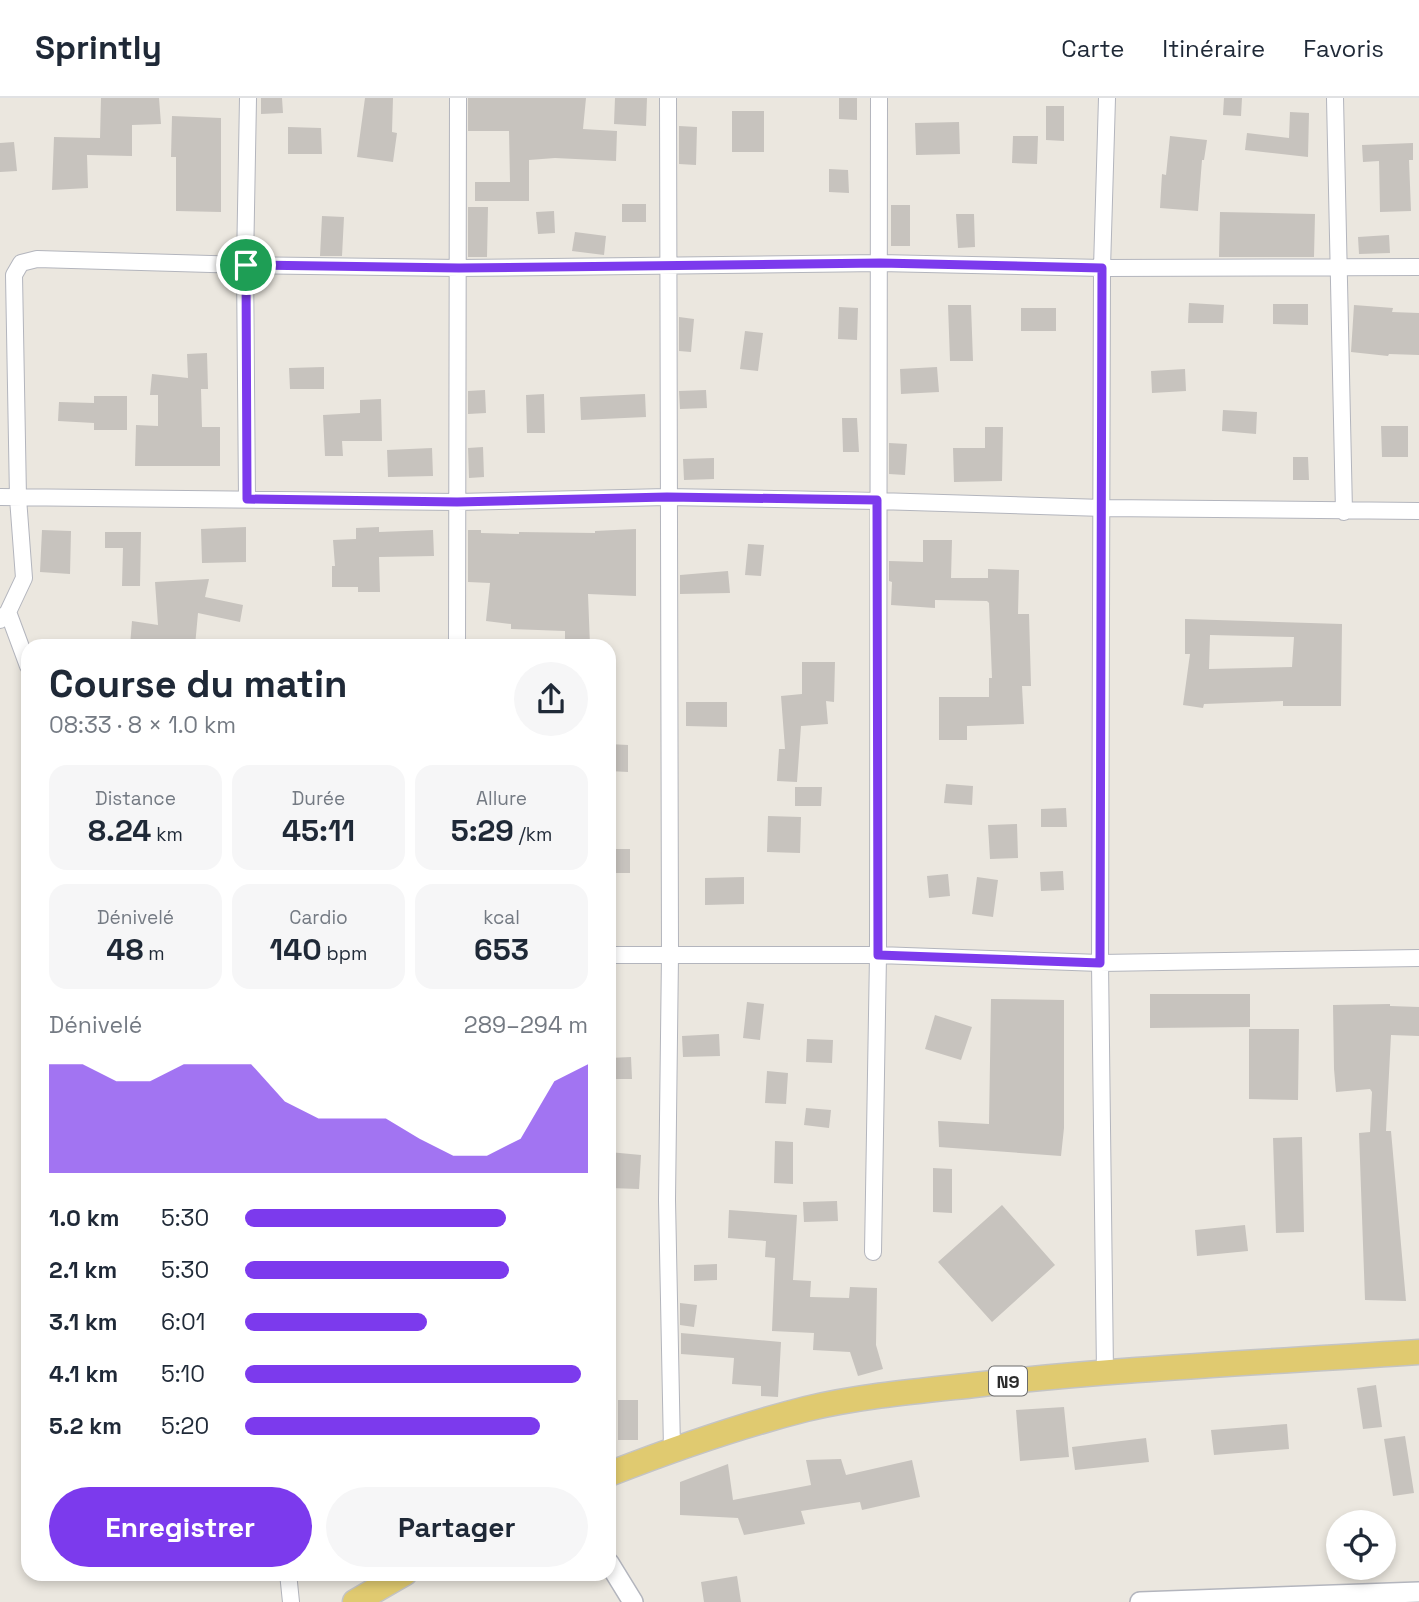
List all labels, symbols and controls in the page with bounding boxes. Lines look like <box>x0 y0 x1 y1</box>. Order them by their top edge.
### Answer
text: Sprintly <box>35 27 162 69</box>
text: Carte <box>1061 33 1124 64</box>
text: Itinéraire <box>1162 33 1265 64</box>
text: Favoris <box>1303 33 1384 64</box>
pin <box>216 235 276 295</box>
icon: arrive <box>227 246 265 284</box>
text: Course du matin <box>49 660 347 708</box>
button: share <box>514 662 588 736</box>
text: 08:33 · 8 × 1.0 km <box>49 710 236 740</box>
text: Distance <box>95 786 176 811</box>
text: Durée <box>292 786 345 811</box>
text: Allure <box>476 786 527 811</box>
text: 8.24 <box>88 811 151 850</box>
text: 45:11 <box>282 811 355 850</box>
text: 5:29 <box>451 811 514 850</box>
text: km <box>151 822 183 847</box>
text: /km <box>514 822 552 847</box>
text: Dénivelé <box>97 905 174 930</box>
text: Cardio <box>289 905 348 930</box>
text: kcal <box>483 905 520 930</box>
text: 48 <box>106 930 143 969</box>
text: 140 <box>270 930 322 969</box>
text: 653 <box>474 930 529 969</box>
text: m <box>143 941 165 966</box>
text: bpm <box>322 941 367 966</box>
text: Dénivelé <box>49 1010 142 1040</box>
text: 289–294 m <box>464 1010 588 1040</box>
text: 1.0 km <box>49 1203 119 1233</box>
text: 5:30 <box>161 1203 209 1233</box>
text: 2.1 km <box>49 1255 117 1285</box>
text: 5:30 <box>161 1255 209 1285</box>
text: 3.1 km <box>49 1307 118 1337</box>
text: 6:01 <box>161 1307 205 1337</box>
text: 4.1 km <box>49 1359 118 1389</box>
text: 5:10 <box>161 1359 205 1389</box>
road number: N9 <box>989 1366 1027 1396</box>
text: 5.2 km <box>49 1411 122 1441</box>
text: 5:20 <box>161 1411 209 1441</box>
button: Enregistrer <box>49 1487 312 1567</box>
button: Partager <box>326 1487 588 1567</box>
map controls <box>1326 1510 1396 1580</box>
button: locate <box>1326 1510 1396 1580</box>

